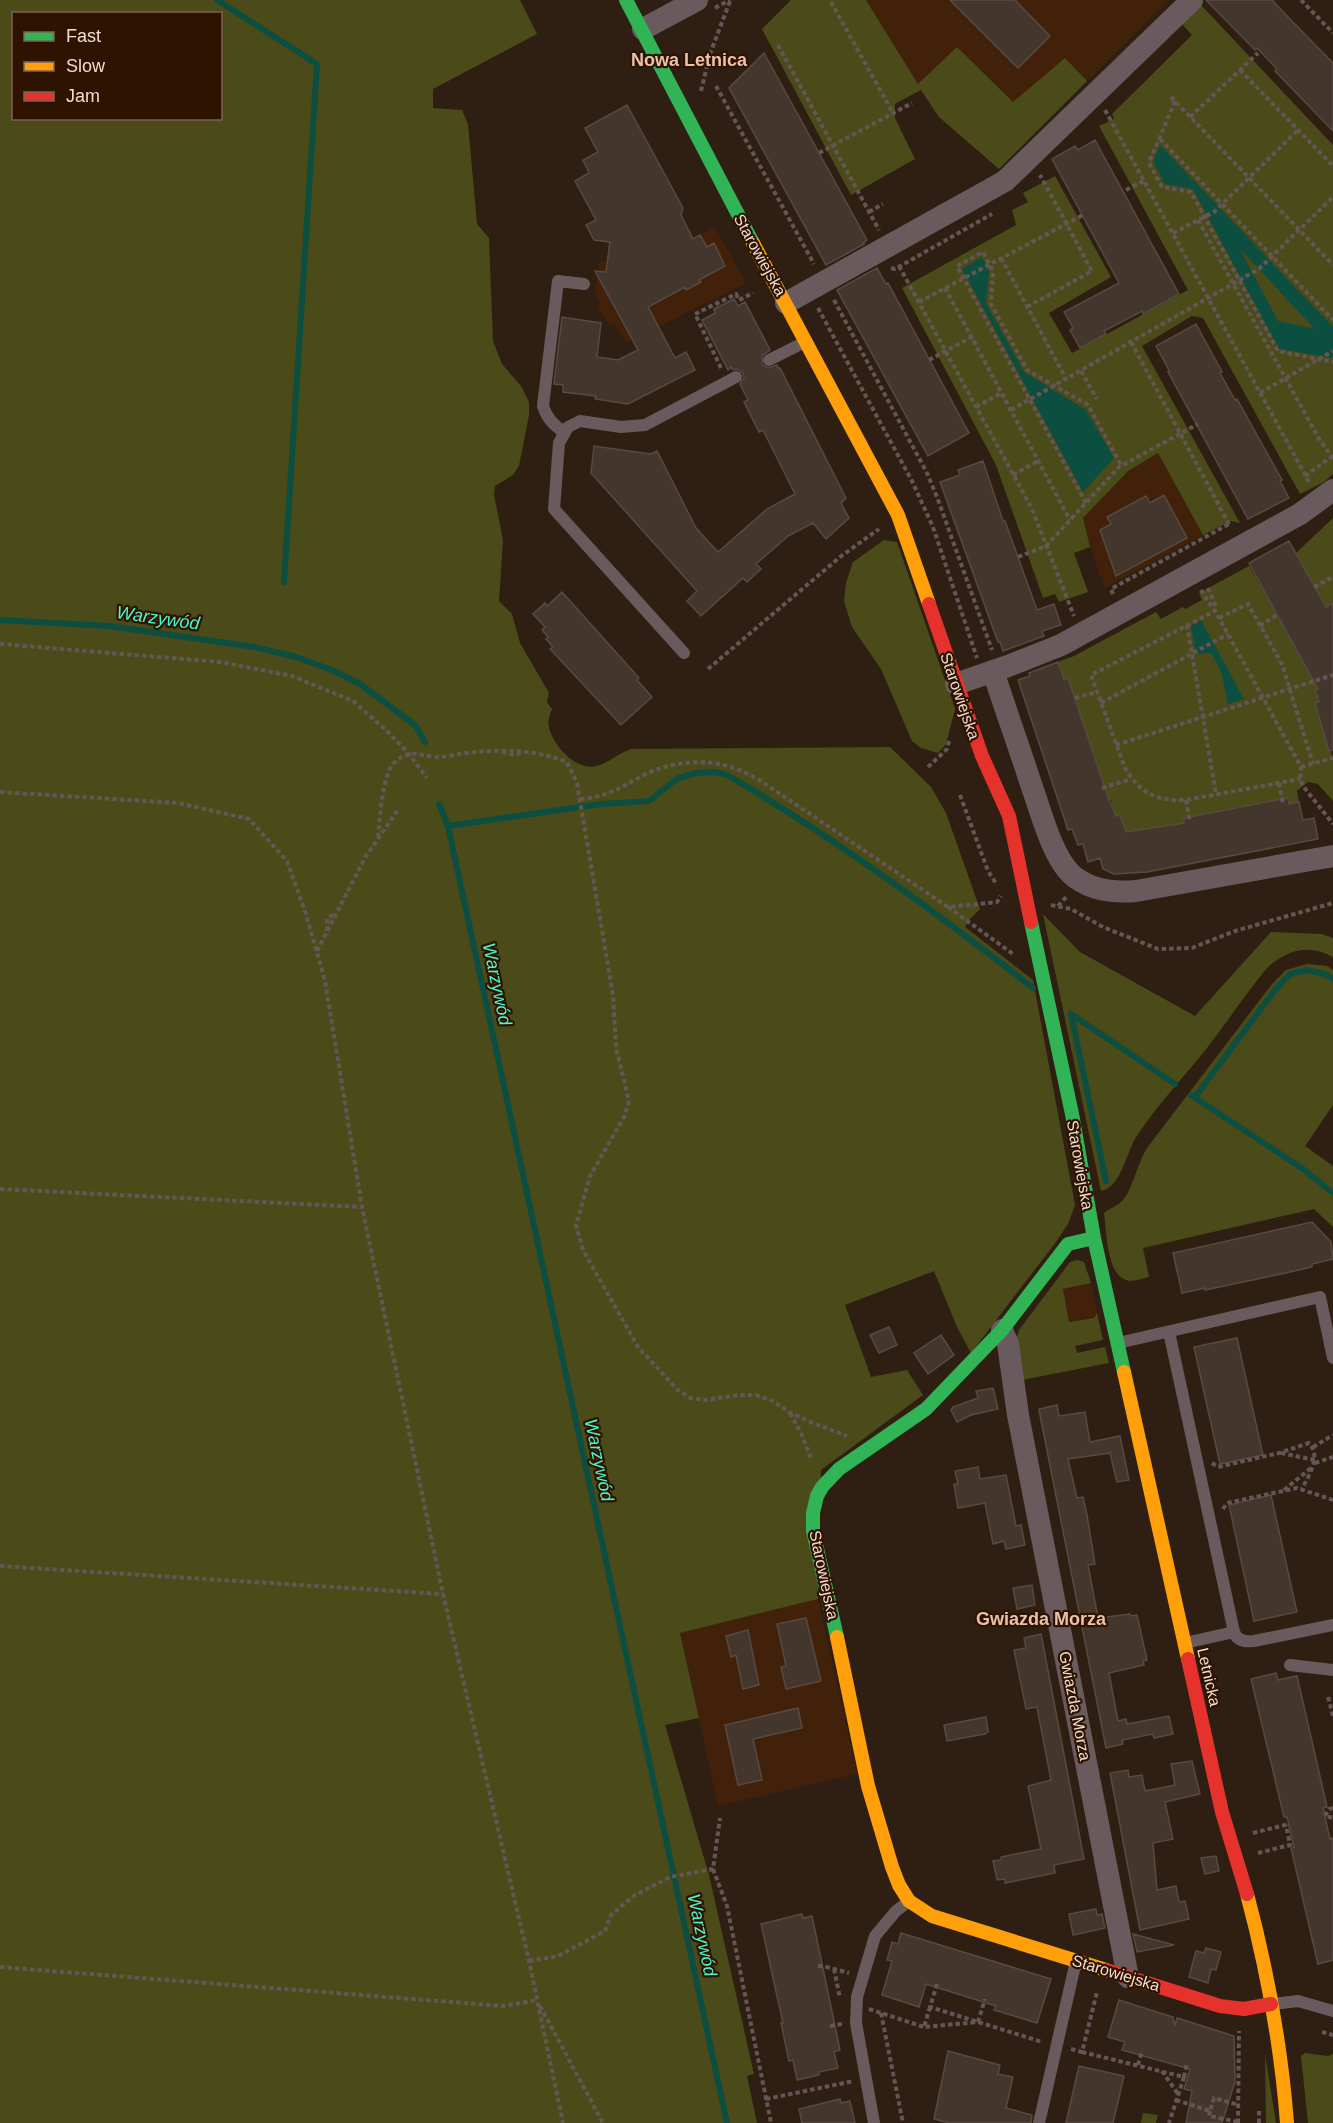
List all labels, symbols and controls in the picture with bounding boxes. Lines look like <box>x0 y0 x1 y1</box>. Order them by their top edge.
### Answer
legend <box>12 12 222 120</box>
text: Fast <box>66 26 101 46</box>
district label: Nowa Letnica <box>631 50 748 70</box>
text: Slow <box>66 56 106 76</box>
text: Jam <box>66 86 100 106</box>
street label: Starowiejska <box>731 211 789 299</box>
water label: Warzywód <box>115 602 202 634</box>
street label: Starowiejska <box>937 650 983 742</box>
water label: Warzywód <box>479 941 516 1028</box>
street label: Starowiejska <box>1064 1119 1096 1211</box>
water label: Warzywód <box>581 1417 618 1504</box>
street label: Starowiejska <box>806 1529 842 1621</box>
district label: Gwiazda Morza <box>976 1609 1107 1629</box>
street label: Letnicka <box>1194 1646 1224 1708</box>
street label: Gwiazda Morza <box>1056 1650 1094 1762</box>
water label: Warzywód <box>684 1892 721 1979</box>
street label: Starowiejska <box>1070 1952 1162 1994</box>

